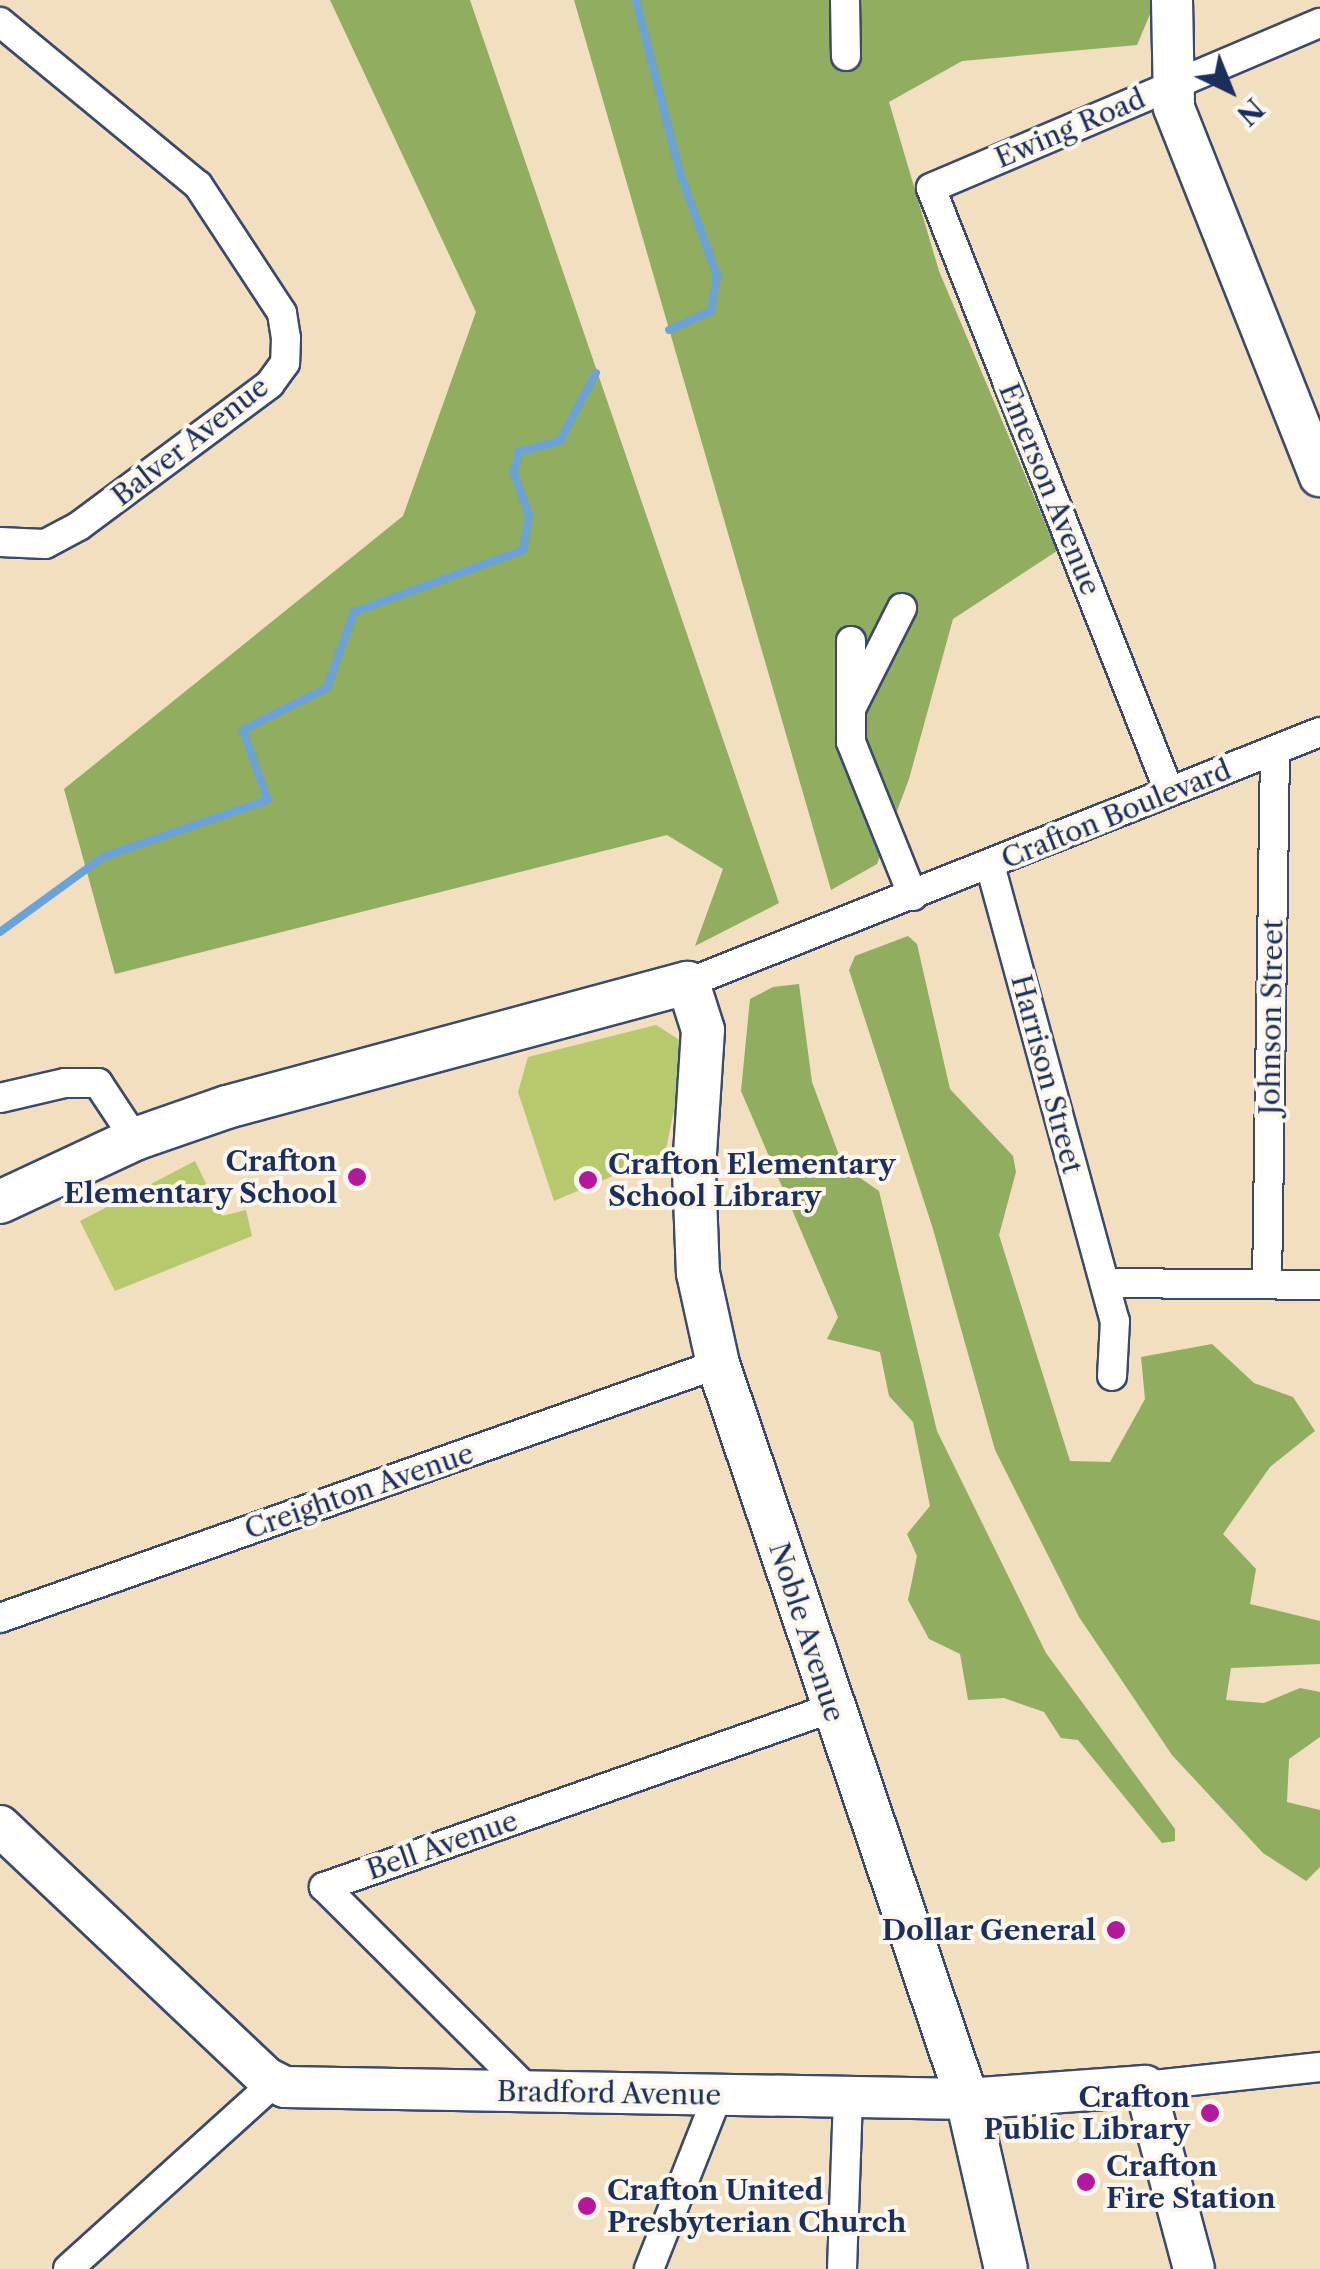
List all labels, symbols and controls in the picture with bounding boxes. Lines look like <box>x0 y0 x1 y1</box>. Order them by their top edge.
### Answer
north arrow <box>1180 40 1280 140</box>
street label: Ewing Road <box>990 81 1150 175</box>
text: N <box>1230 91 1271 133</box>
street label: Balver Avenue <box>104 369 276 513</box>
street label: Emerson Avenue <box>992 378 1108 600</box>
street label: Crafton Boulevard <box>996 753 1236 875</box>
street label: Johnson Street <box>1252 919 1290 1115</box>
street label: Harrison Street <box>1004 971 1090 1177</box>
place label: Crafton Elementary School <box>63 1144 337 1210</box>
place label: Crafton Elementary School Library <box>608 1147 895 1213</box>
marker: Crafton Elementary School <box>346 1166 368 1188</box>
marker: Crafton Elementary School Library <box>577 1169 599 1191</box>
street label: Creighton Avenue <box>240 1436 478 1546</box>
street label: Noble Avenue <box>762 1538 852 1726</box>
street label: Bell Avenue <box>361 1803 523 1887</box>
place label: Dollar General <box>881 1913 1096 1947</box>
marker: Dollar General <box>1105 1919 1127 1941</box>
street label: Bradford Avenue <box>496 2074 722 2112</box>
place label: Crafton Public Library <box>984 2080 1190 2146</box>
marker: Crafton Public Library <box>1199 2102 1221 2124</box>
place label: Crafton Fire Station <box>1106 2149 1276 2215</box>
marker: Crafton Fire Station <box>1075 2171 1097 2193</box>
place label: Crafton United Presbyterian Church <box>607 2173 906 2239</box>
marker: Crafton United Presbyterian Church <box>576 2195 598 2217</box>

